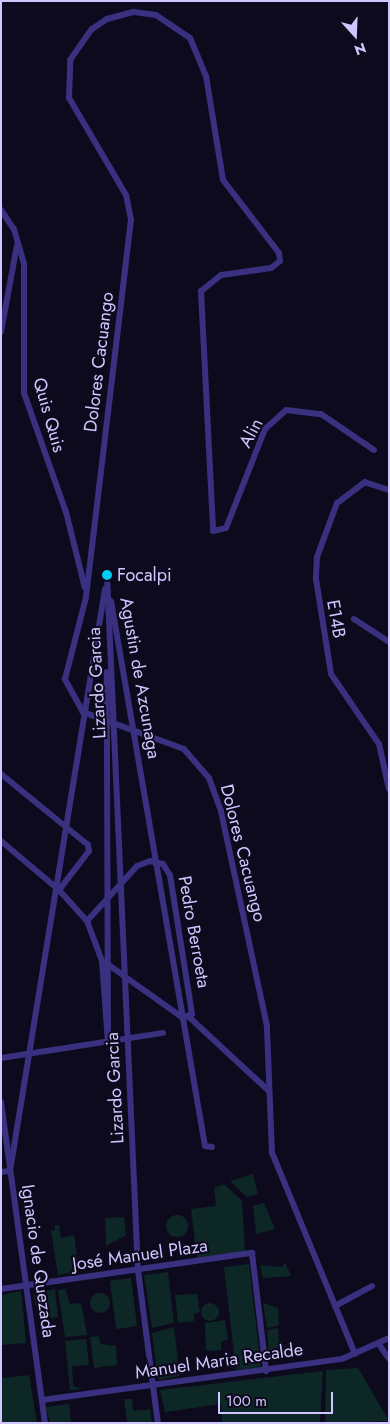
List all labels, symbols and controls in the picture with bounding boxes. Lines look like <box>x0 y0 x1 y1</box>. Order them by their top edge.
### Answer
north arrow <box>330 10 380 60</box>
text: N <box>351 38 369 60</box>
street label: Dolores Cacuango <box>80 291 118 433</box>
street label: Quis Quis <box>28 375 70 455</box>
street label: Alin <box>234 415 268 451</box>
place label: Focalpi <box>117 564 172 586</box>
marker: Focalpi <box>101 569 113 581</box>
street label: Agustin de Azcunaga <box>115 596 165 760</box>
street label: E14B <box>322 598 350 640</box>
street label: Lizardo Garcia <box>83 627 111 739</box>
street label: Dolores Cacuango <box>215 782 271 924</box>
street label: Pedro Berroeta <box>174 874 214 990</box>
street label: Lizardo Garcia <box>101 1032 129 1144</box>
street label: Ignacio de Quezada <box>17 1183 59 1339</box>
street label: José Manuel Plaza <box>71 1235 209 1275</box>
street label: Manuel Maria Recalde <box>134 1339 304 1383</box>
scale bar <box>220 1382 335 1414</box>
text: 100 m <box>226 1390 267 1412</box>

